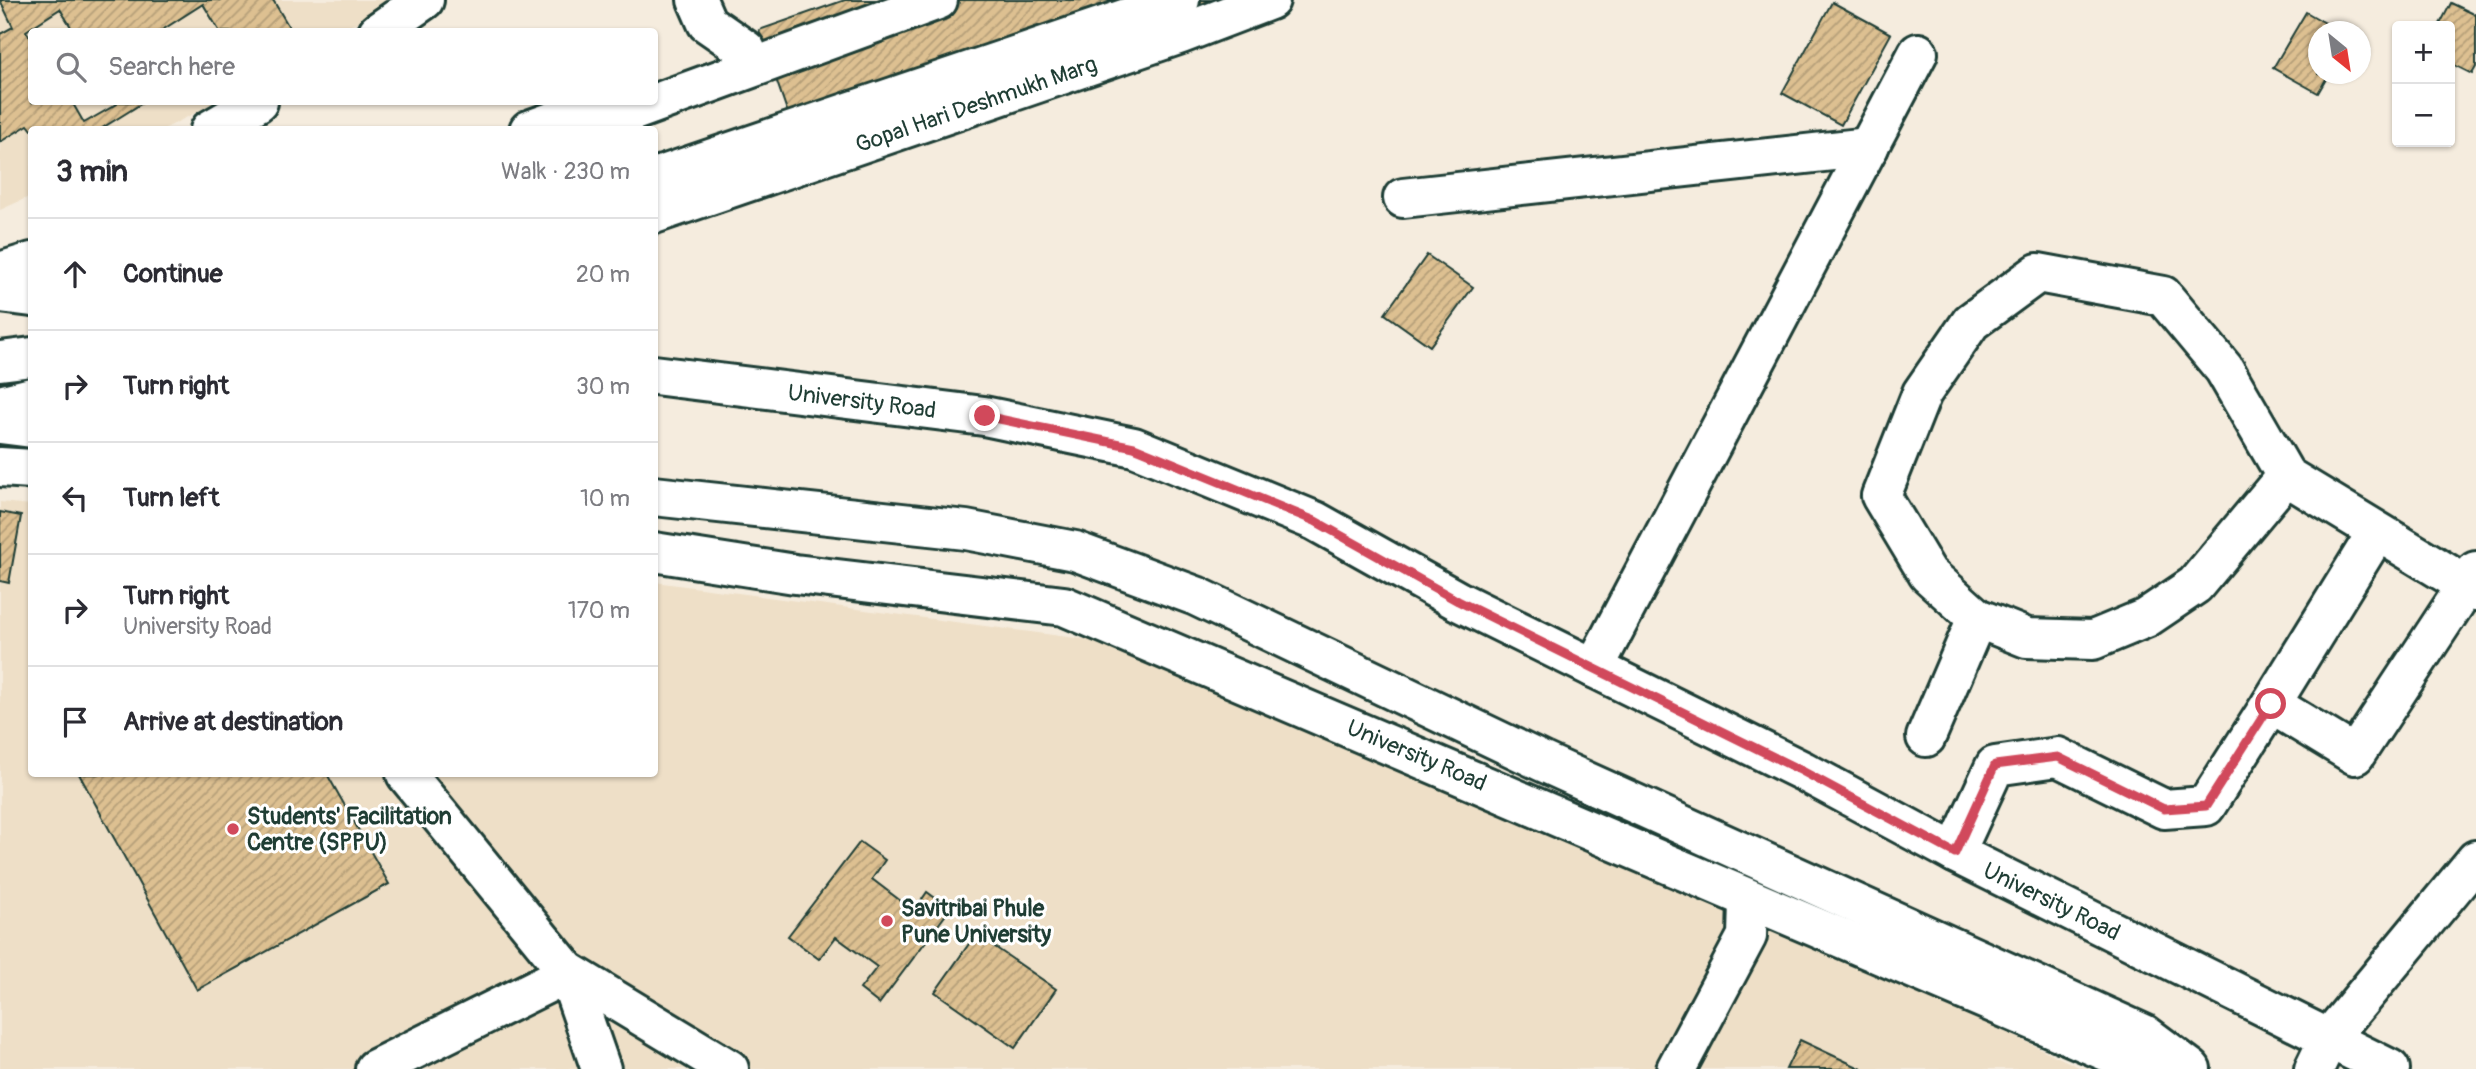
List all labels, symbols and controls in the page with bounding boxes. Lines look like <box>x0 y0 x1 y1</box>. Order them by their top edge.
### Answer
north arrow <box>2308 21 2371 84</box>
map controls <box>2392 21 2455 147</box>
button: + <box>2392 21 2455 84</box>
search box <box>28 28 658 105</box>
icon: search <box>52 48 90 86</box>
street label: Gopal Hari Deshmukh Marg <box>852 49 1101 159</box>
text: Search here <box>108 51 235 83</box>
button: − <box>2392 84 2455 147</box>
text: 3 min <box>56 153 128 190</box>
text: Walk · 230 m <box>501 157 630 186</box>
icon: ahead <box>56 255 94 293</box>
text: Continue <box>123 258 223 290</box>
text: 20 m <box>576 260 630 289</box>
icon: right <box>56 367 94 405</box>
text: Turn right <box>123 370 229 402</box>
text: 30 m <box>576 372 630 401</box>
street label: University Road <box>786 378 938 425</box>
route end <box>969 400 1000 431</box>
icon: left <box>56 479 94 517</box>
text: Turn left <box>123 482 219 514</box>
text: 10 m <box>580 484 630 513</box>
text: Turn right <box>123 580 229 612</box>
icon: right <box>56 591 94 629</box>
text: 170 m <box>568 596 630 625</box>
text: University Road <box>123 612 272 641</box>
route start <box>2255 688 2286 719</box>
icon: arrive <box>56 703 94 741</box>
text: Arrive at destination <box>123 706 343 738</box>
street label: University Road <box>1343 713 1491 798</box>
place label: Students' Facilitation Centre (SPPU) <box>247 802 452 857</box>
marker: Students' Facilitation Centre (SPPU) <box>225 821 241 837</box>
street label: University Road <box>1978 856 2125 947</box>
place label: Savitribai Phule Pune University <box>901 894 1051 949</box>
marker: Savitribai Phule Pune University <box>879 913 895 929</box>

